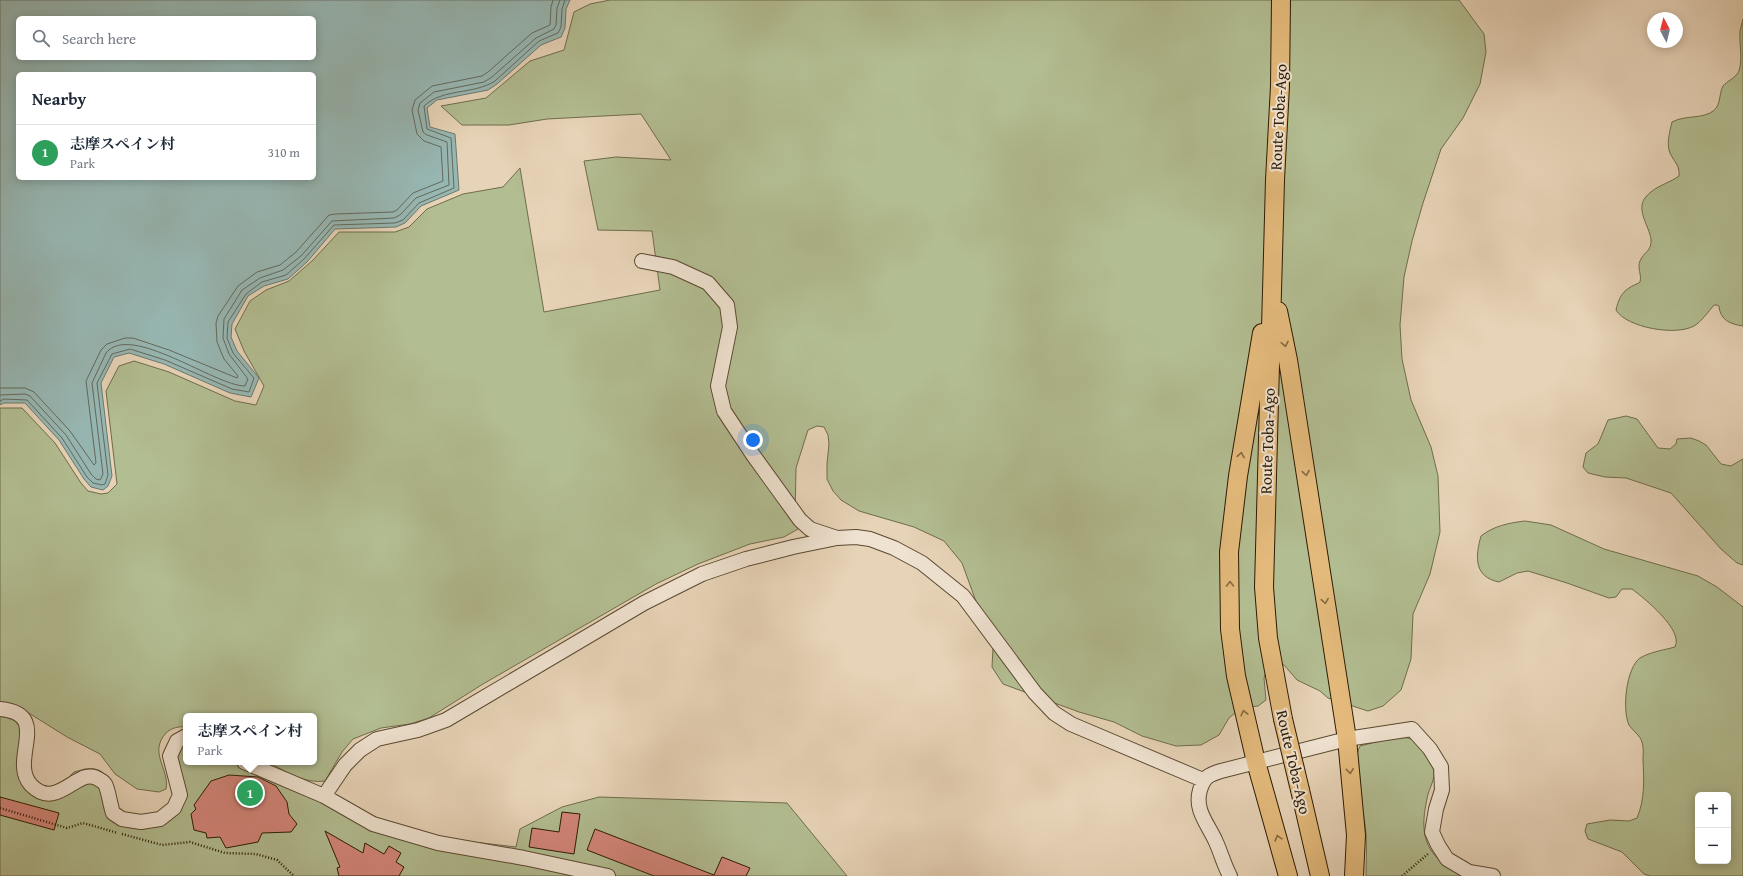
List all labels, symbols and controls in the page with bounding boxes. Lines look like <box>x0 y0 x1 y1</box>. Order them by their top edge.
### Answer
north arrow <box>1647 12 1683 48</box>
search box <box>16 16 316 60</box>
icon: search <box>30 27 52 49</box>
text: Search here <box>62 28 136 49</box>
street label: Route Toba-Ago <box>1263 63 1293 171</box>
text: Nearby <box>32 86 86 111</box>
text: 志摩スペイン村 <box>70 133 175 154</box>
text: 1 <box>42 143 48 162</box>
text: 310 m <box>268 143 300 162</box>
text: Park <box>70 154 95 173</box>
one-way arrow <box>1280 341 1289 348</box>
street label: Route Toba-Ago <box>1253 387 1281 495</box>
your location <box>743 430 763 450</box>
one-way arrow <box>1236 452 1245 458</box>
one-way arrow <box>1301 470 1309 476</box>
one-way arrow <box>1226 581 1234 587</box>
one-way arrow <box>1320 598 1329 604</box>
street label: Route Toba-Ago <box>1270 707 1318 817</box>
one-way arrow <box>1241 710 1249 716</box>
popup <box>183 713 317 765</box>
text: 志摩スペイン村 <box>197 720 303 741</box>
text: Park <box>197 741 223 760</box>
one-way arrow <box>1345 768 1354 775</box>
pin: 1 <box>237 778 263 808</box>
map controls <box>1695 792 1731 864</box>
button: + <box>1695 792 1731 828</box>
button: − <box>1695 828 1731 864</box>
one-way arrow <box>1274 835 1283 842</box>

